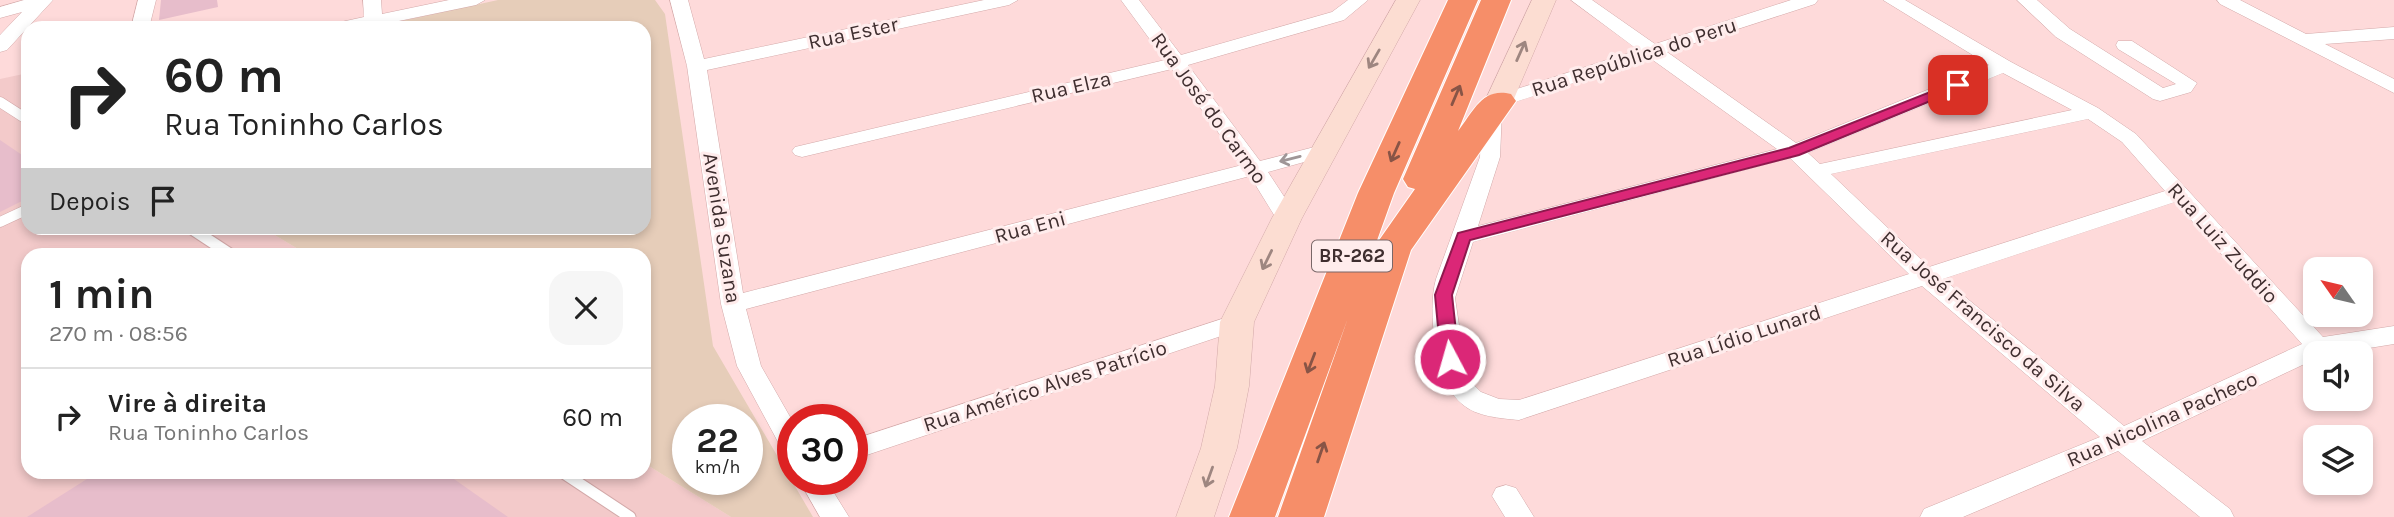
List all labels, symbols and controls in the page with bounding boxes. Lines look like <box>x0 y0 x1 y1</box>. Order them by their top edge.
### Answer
street label: Rua Ester <box>806 12 901 54</box>
street label: Rua República do Peru <box>1528 12 1740 102</box>
street label: Rua José do Carmo <box>1146 28 1272 188</box>
one-way arrow <box>1515 40 1528 62</box>
text: 60 m <box>164 47 284 104</box>
icon: right <box>49 49 140 140</box>
one-way arrow <box>1367 49 1381 69</box>
pin <box>1928 55 1988 115</box>
street label: Rua Elza <box>1029 66 1113 108</box>
icon: arrive <box>1939 66 1977 104</box>
one-way arrow <box>1451 85 1464 107</box>
text: Rua Toninho Carlos <box>164 106 444 143</box>
one-way arrow <box>1388 140 1401 162</box>
street label: Avenida Suzana <box>698 151 746 305</box>
one-way arrow <box>1280 153 1302 166</box>
street label: Rua Luiz Zuddio <box>2163 178 2283 308</box>
icon: arrive <box>144 182 182 220</box>
text: Depois <box>49 186 130 217</box>
street label: Rua Eni <box>992 206 1068 248</box>
street label: Rua José Francisco da Silva <box>1876 226 2090 416</box>
road number: BR-262 <box>1312 240 1392 272</box>
one-way arrow <box>1260 249 1273 270</box>
north arrow <box>2303 257 2373 327</box>
map controls <box>2303 257 2373 495</box>
text: 1 min <box>49 269 154 319</box>
button: close <box>549 271 623 345</box>
street label: Rua Lídio Lunard <box>1664 300 1824 372</box>
text: 270 m · 08:56 <box>49 320 188 347</box>
position arrow <box>1413 322 1487 396</box>
street label: Rua Américo Alves Patrício <box>920 335 1170 437</box>
button: sound <box>2303 341 2373 411</box>
one-way arrow <box>1304 351 1316 373</box>
street label: Rua Nicolina Pacheco <box>2063 366 2261 472</box>
text: Vire à direita <box>108 388 267 419</box>
icon: right <box>49 398 87 436</box>
text: 60 m <box>562 402 623 433</box>
speed limit sign: 30 <box>777 404 868 495</box>
text: Rua Toninho Carlos <box>108 419 309 446</box>
text: 22 <box>696 420 739 461</box>
button: layers <box>2303 425 2373 495</box>
one-way arrow <box>1315 441 1328 463</box>
text: km/h <box>695 456 740 478</box>
one-way arrow <box>1202 466 1214 488</box>

